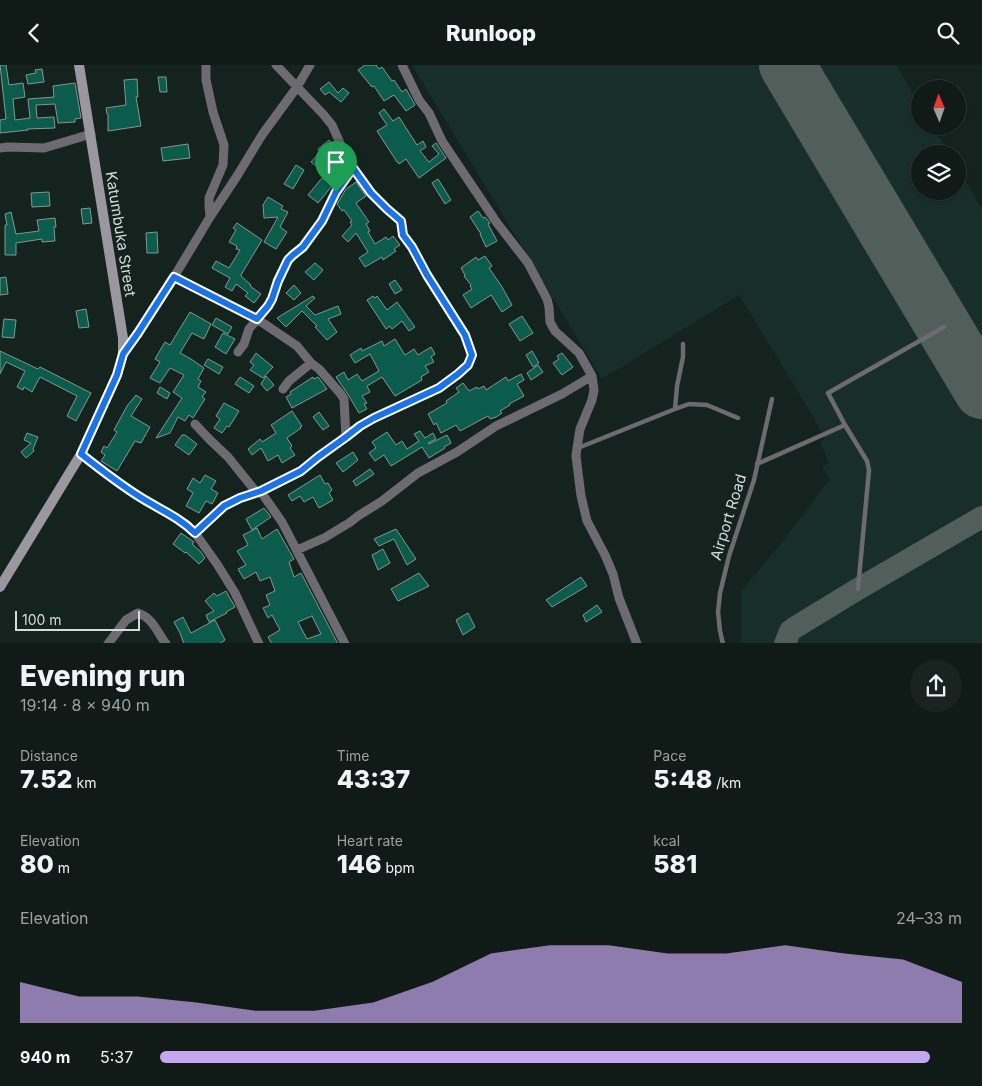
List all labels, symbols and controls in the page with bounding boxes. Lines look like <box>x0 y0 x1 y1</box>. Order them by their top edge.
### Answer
icon: back <box>20 19 48 47</box>
icon: search <box>934 19 962 47</box>
text: Runloop <box>446 20 536 46</box>
north arrow <box>911 80 966 135</box>
map controls <box>911 80 966 200</box>
pin <box>315 141 357 192</box>
button: layers <box>911 145 966 200</box>
icon: arrive <box>322 148 350 176</box>
street label: Katumbuka Street <box>102 170 140 298</box>
street label: Airport Road <box>706 472 750 562</box>
scale bar <box>15 609 140 632</box>
text: 100 m <box>22 611 62 628</box>
text: Evening run <box>20 659 186 693</box>
button: share <box>910 660 962 712</box>
text: 19:14 · 8 × 940 m <box>20 695 150 715</box>
text: Distance <box>20 747 78 764</box>
text: Time <box>337 747 370 764</box>
text: Pace <box>653 747 686 764</box>
text: 7.52 <box>20 764 73 794</box>
text: 43:37 <box>337 764 410 794</box>
text: 5:48 <box>653 764 712 794</box>
text: km <box>73 774 96 791</box>
text: /km <box>712 774 741 791</box>
text: Elevation <box>20 832 80 849</box>
text: Heart rate <box>337 832 403 849</box>
text: kcal <box>653 832 680 849</box>
text: 80 <box>20 849 54 879</box>
text: 146 <box>337 849 381 879</box>
text: 581 <box>653 849 697 879</box>
text: m <box>54 859 70 876</box>
text: bpm <box>381 859 415 876</box>
text: Elevation <box>20 908 89 928</box>
text: 24–33 m <box>896 908 962 928</box>
text: 940 m <box>20 1047 70 1067</box>
text: 5:37 <box>100 1047 133 1067</box>

